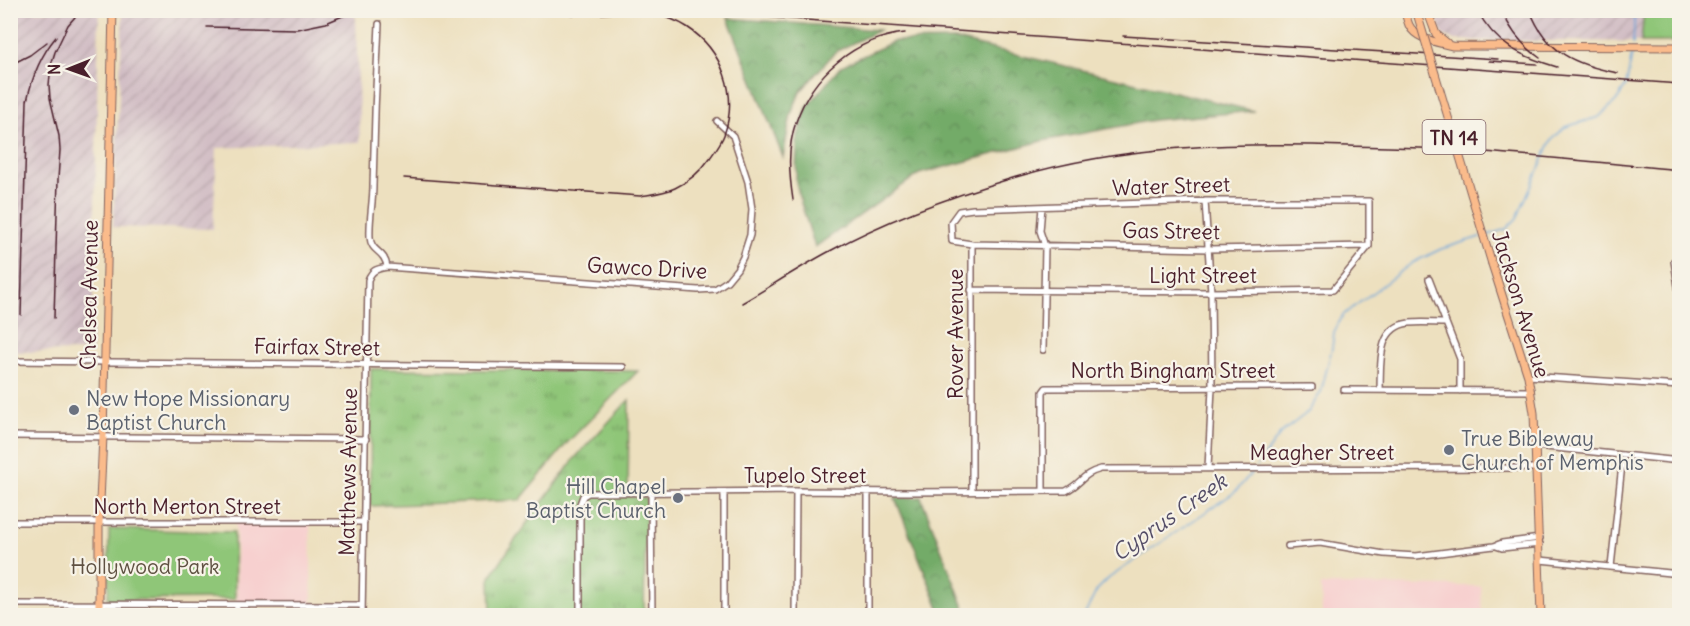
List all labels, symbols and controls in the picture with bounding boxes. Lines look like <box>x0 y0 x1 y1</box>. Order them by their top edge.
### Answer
north arrow <box>39 39 99 99</box>
text: N <box>44 64 64 75</box>
road number: TN 14 <box>1422 120 1486 154</box>
street label: Water Street <box>1111 170 1231 202</box>
street label: Gas Street <box>1122 217 1220 245</box>
street label: Chelsea Avenue <box>74 220 104 370</box>
street label: Jackson Avenue <box>1486 227 1556 381</box>
street label: Gawco Drive <box>586 251 708 285</box>
street label: Light Street <box>1149 262 1257 289</box>
street label: Rover Avenue <box>942 269 969 399</box>
street label: Fairfax Street <box>254 332 380 362</box>
street label: North Bingham Street <box>1071 357 1275 384</box>
place label: New Hope Missionary Baptist Church <box>86 385 290 436</box>
street label: Matthews Avenue <box>333 388 363 556</box>
marker: New Hope Missionary Baptist Church <box>67 403 81 417</box>
place label: True Bibleway Church of Memphis <box>1461 425 1644 476</box>
street label: Meagher Street <box>1250 439 1394 466</box>
marker: True Bibleway Church of Memphis <box>1442 443 1456 457</box>
street label: Tupelo Street <box>744 462 866 489</box>
water label: Cyprus Creek <box>1106 466 1233 567</box>
place label: Hill Chapel Baptist Church <box>526 473 666 524</box>
marker: Hill Chapel Baptist Church <box>671 491 685 505</box>
street label: North Merton Street <box>93 493 281 520</box>
park label: Hollywood Park <box>70 553 220 580</box>

